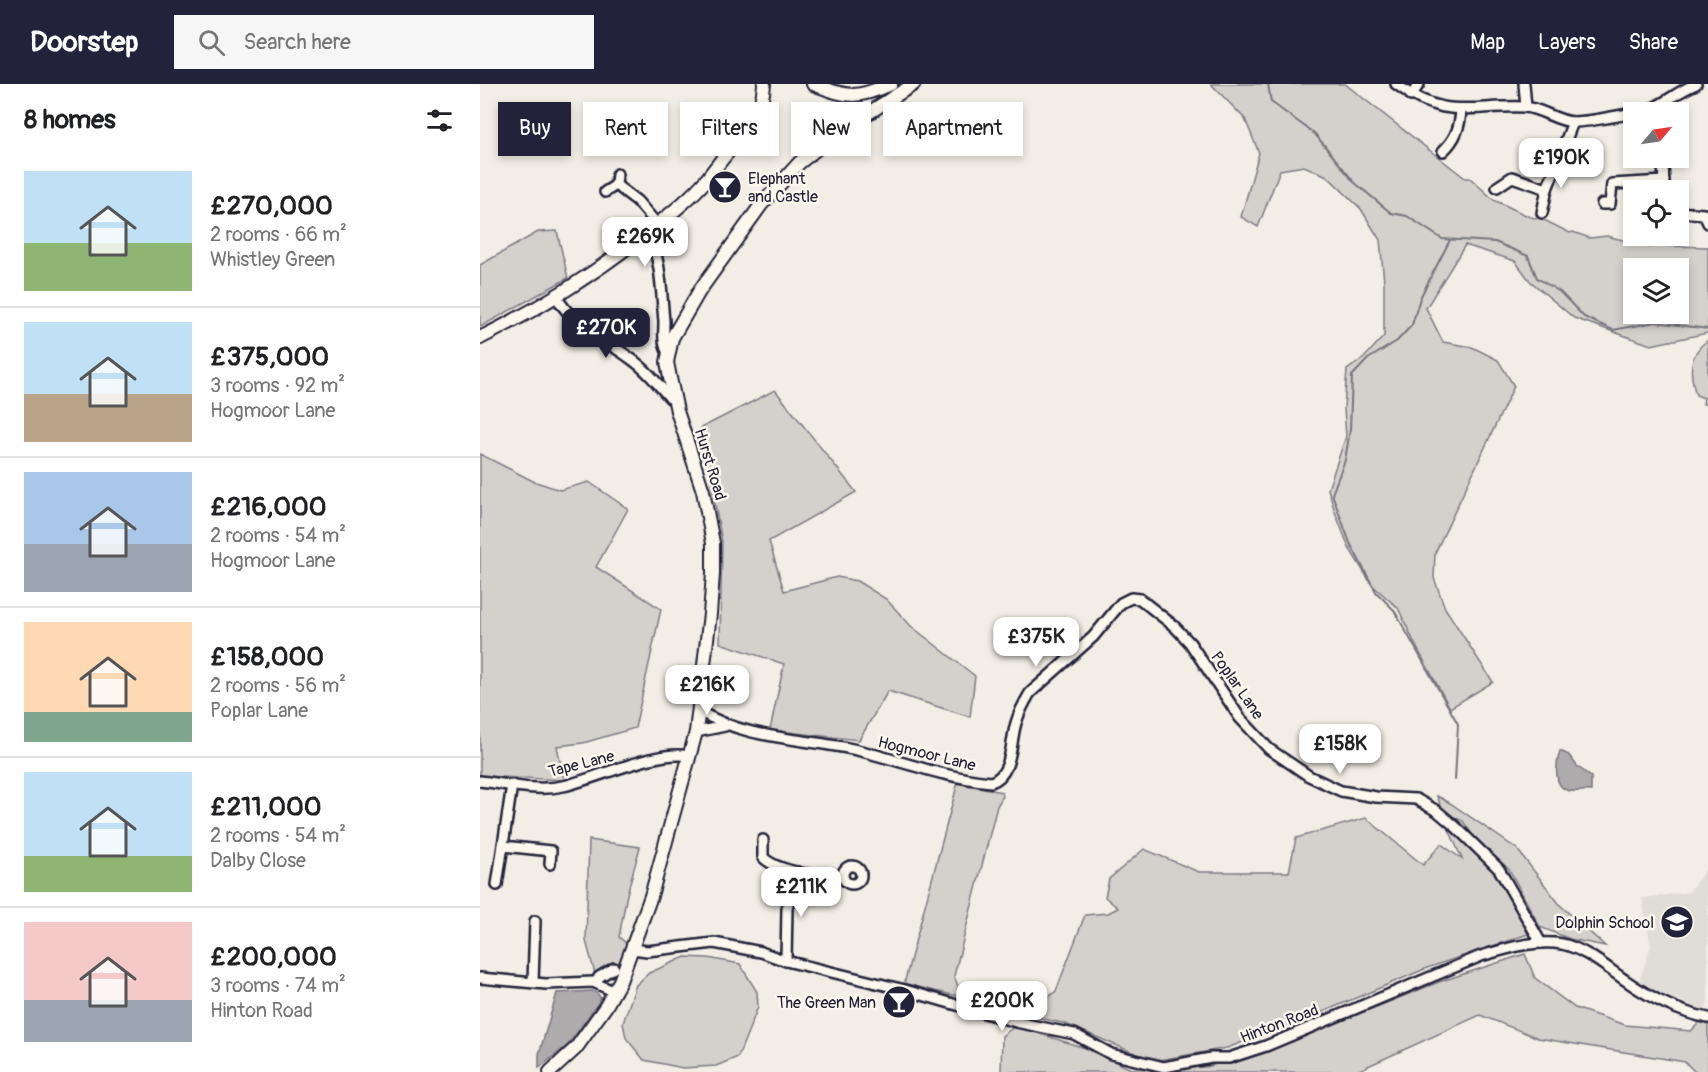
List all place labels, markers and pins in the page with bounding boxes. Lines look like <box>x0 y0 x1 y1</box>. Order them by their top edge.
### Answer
pin: £190K <box>1519 138 1603 189</box>
bar icon: Elephant and Castle <box>707 169 743 205</box>
place label: Elephant and Castle <box>748 169 818 207</box>
pin: £269K <box>603 217 687 268</box>
pin: £270K <box>564 308 648 359</box>
pin: £375K <box>994 617 1078 668</box>
pin: £216K <box>665 665 749 716</box>
pin: £158K <box>1298 724 1382 775</box>
pin: £211K <box>759 867 843 918</box>
school or university icon: Dolphin School <box>1659 904 1695 940</box>
place label: Dolphin School <box>1555 913 1654 933</box>
pin: £200K <box>960 981 1044 1032</box>
bar icon: The Green Man <box>881 984 917 1020</box>
place label: The Green Man <box>777 993 876 1013</box>

